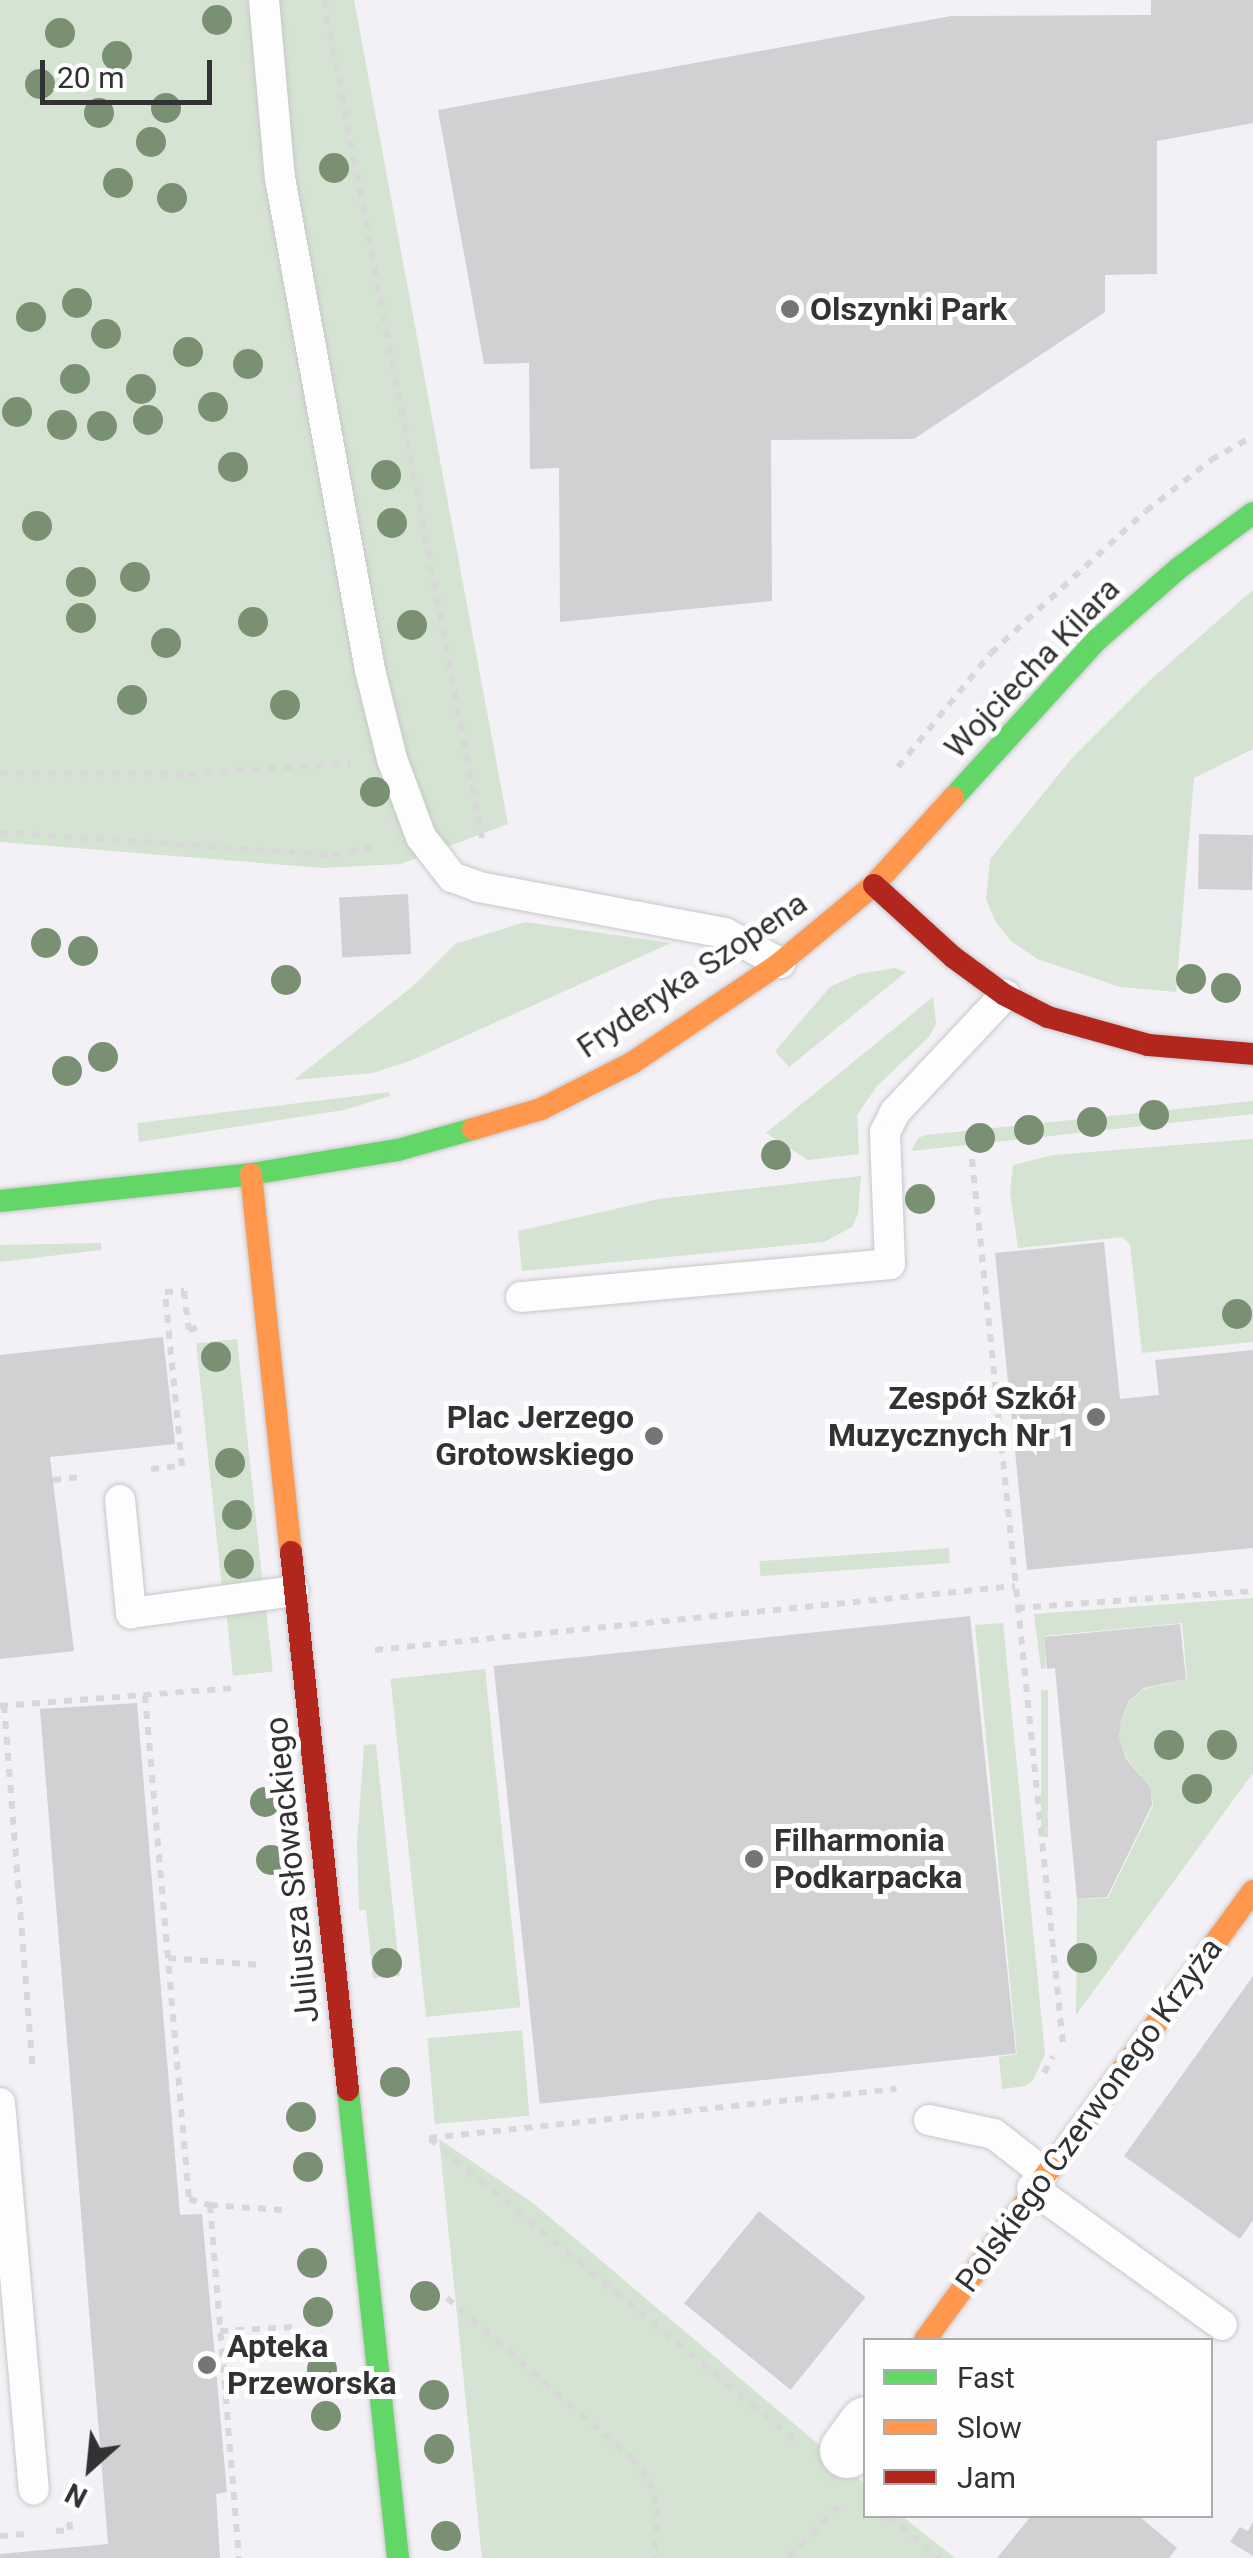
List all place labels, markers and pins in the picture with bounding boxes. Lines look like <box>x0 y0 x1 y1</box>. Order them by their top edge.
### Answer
place label: Olszynki Park <box>810 290 1007 328</box>
marker: Olszynki Park <box>779 298 801 320</box>
place label: Zespół Szkół Muzycznych Nr 1 <box>828 1380 1076 1455</box>
place label: Plac Jerzego Grotowskiego <box>435 1399 634 1474</box>
marker: Zespół Szkół Muzycznych Nr 1 <box>1085 1406 1107 1428</box>
marker: Plac Jerzego Grotowskiego <box>643 1425 665 1447</box>
place label: Filharmonia Podkarpacka <box>774 1822 962 1897</box>
marker: Filharmonia Podkarpacka <box>743 1848 765 1870</box>
place label: Apteka Przeworska <box>227 2328 397 2403</box>
marker: Apteka Przeworska <box>196 2354 218 2376</box>

